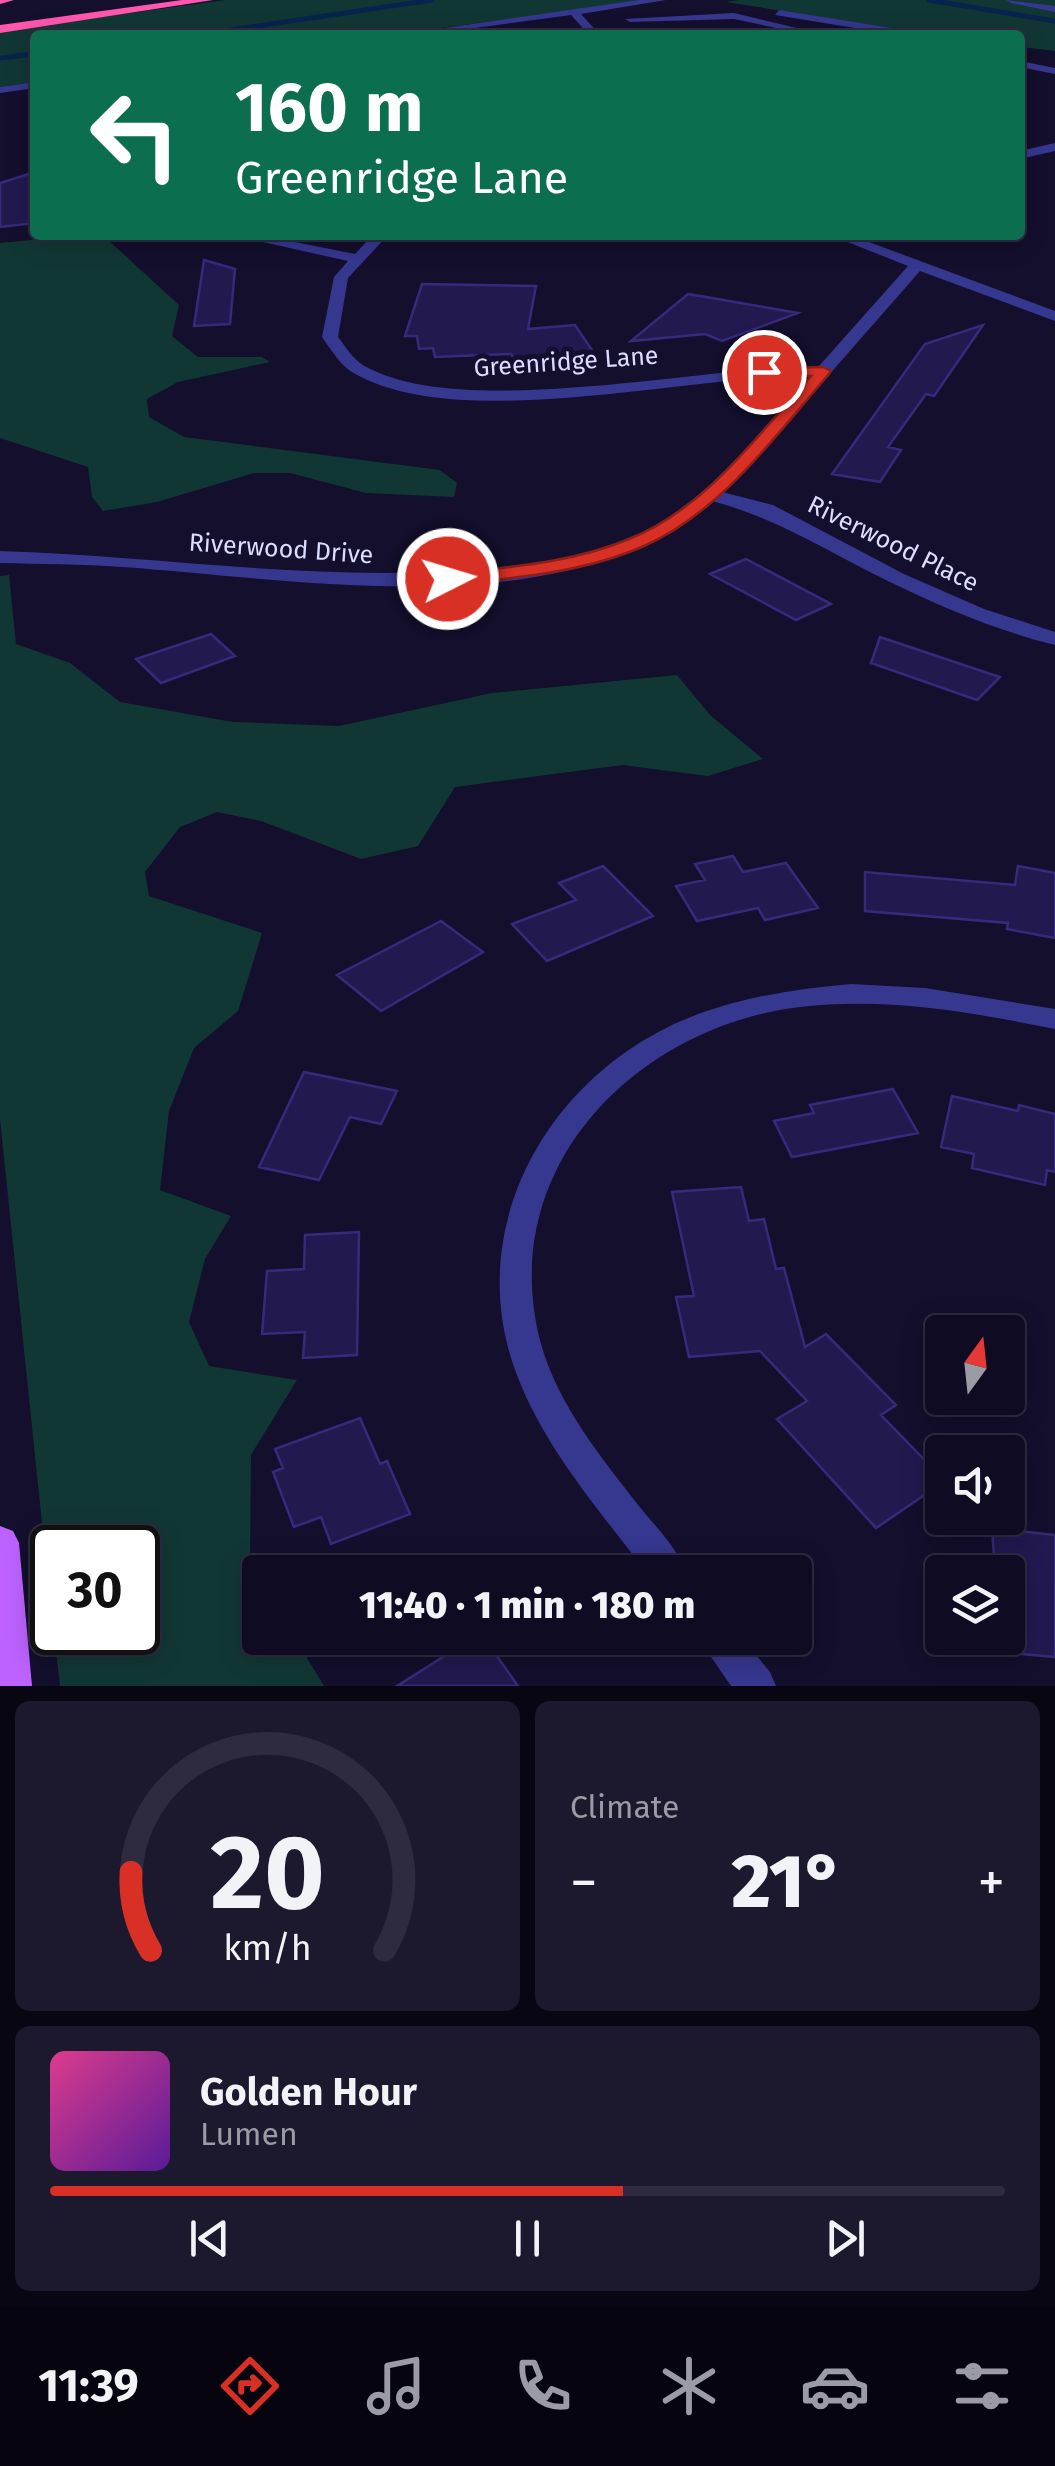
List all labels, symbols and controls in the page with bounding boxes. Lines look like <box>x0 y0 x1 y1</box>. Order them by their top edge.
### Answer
text: 160 m <box>235 66 424 150</box>
icon: left <box>70 70 200 200</box>
text: Greenridge Lane <box>235 151 568 205</box>
pin <box>722 330 807 415</box>
street label: Greenridge Lane <box>473 341 659 383</box>
icon: arrive <box>737 345 792 400</box>
street label: Riverwood Place <box>803 490 983 598</box>
position arrow <box>396 527 500 631</box>
street label: Riverwood Drive <box>188 528 374 570</box>
north arrow <box>925 1315 1025 1415</box>
map controls <box>925 1315 1025 1655</box>
button: sound <box>925 1435 1025 1535</box>
speed limit sign: 30 <box>30 1525 160 1655</box>
button: layers <box>925 1555 1025 1655</box>
text: 11:40 · 1 min · 180 m <box>359 1582 695 1628</box>
text: Climate <box>570 1788 679 1826</box>
text: 20 <box>210 1811 325 1936</box>
text: 21° <box>731 1837 844 1927</box>
text: − <box>570 1850 598 1916</box>
text: + <box>978 1850 1005 1916</box>
text: km/h <box>223 1927 312 1969</box>
text: Golden Hour <box>200 2069 417 2115</box>
text: Lumen <box>200 2115 298 2153</box>
icon: previous <box>182 2211 237 2266</box>
icon: pause <box>500 2211 555 2266</box>
icon: next <box>818 2211 873 2266</box>
icon: directions <box>215 2351 285 2421</box>
icon: music <box>361 2351 431 2421</box>
icon: phone <box>508 2351 578 2421</box>
icon: climate <box>654 2351 724 2421</box>
icon: car <box>800 2351 870 2421</box>
icon: filters <box>947 2351 1017 2421</box>
text: 11:39 <box>38 2359 139 2413</box>

